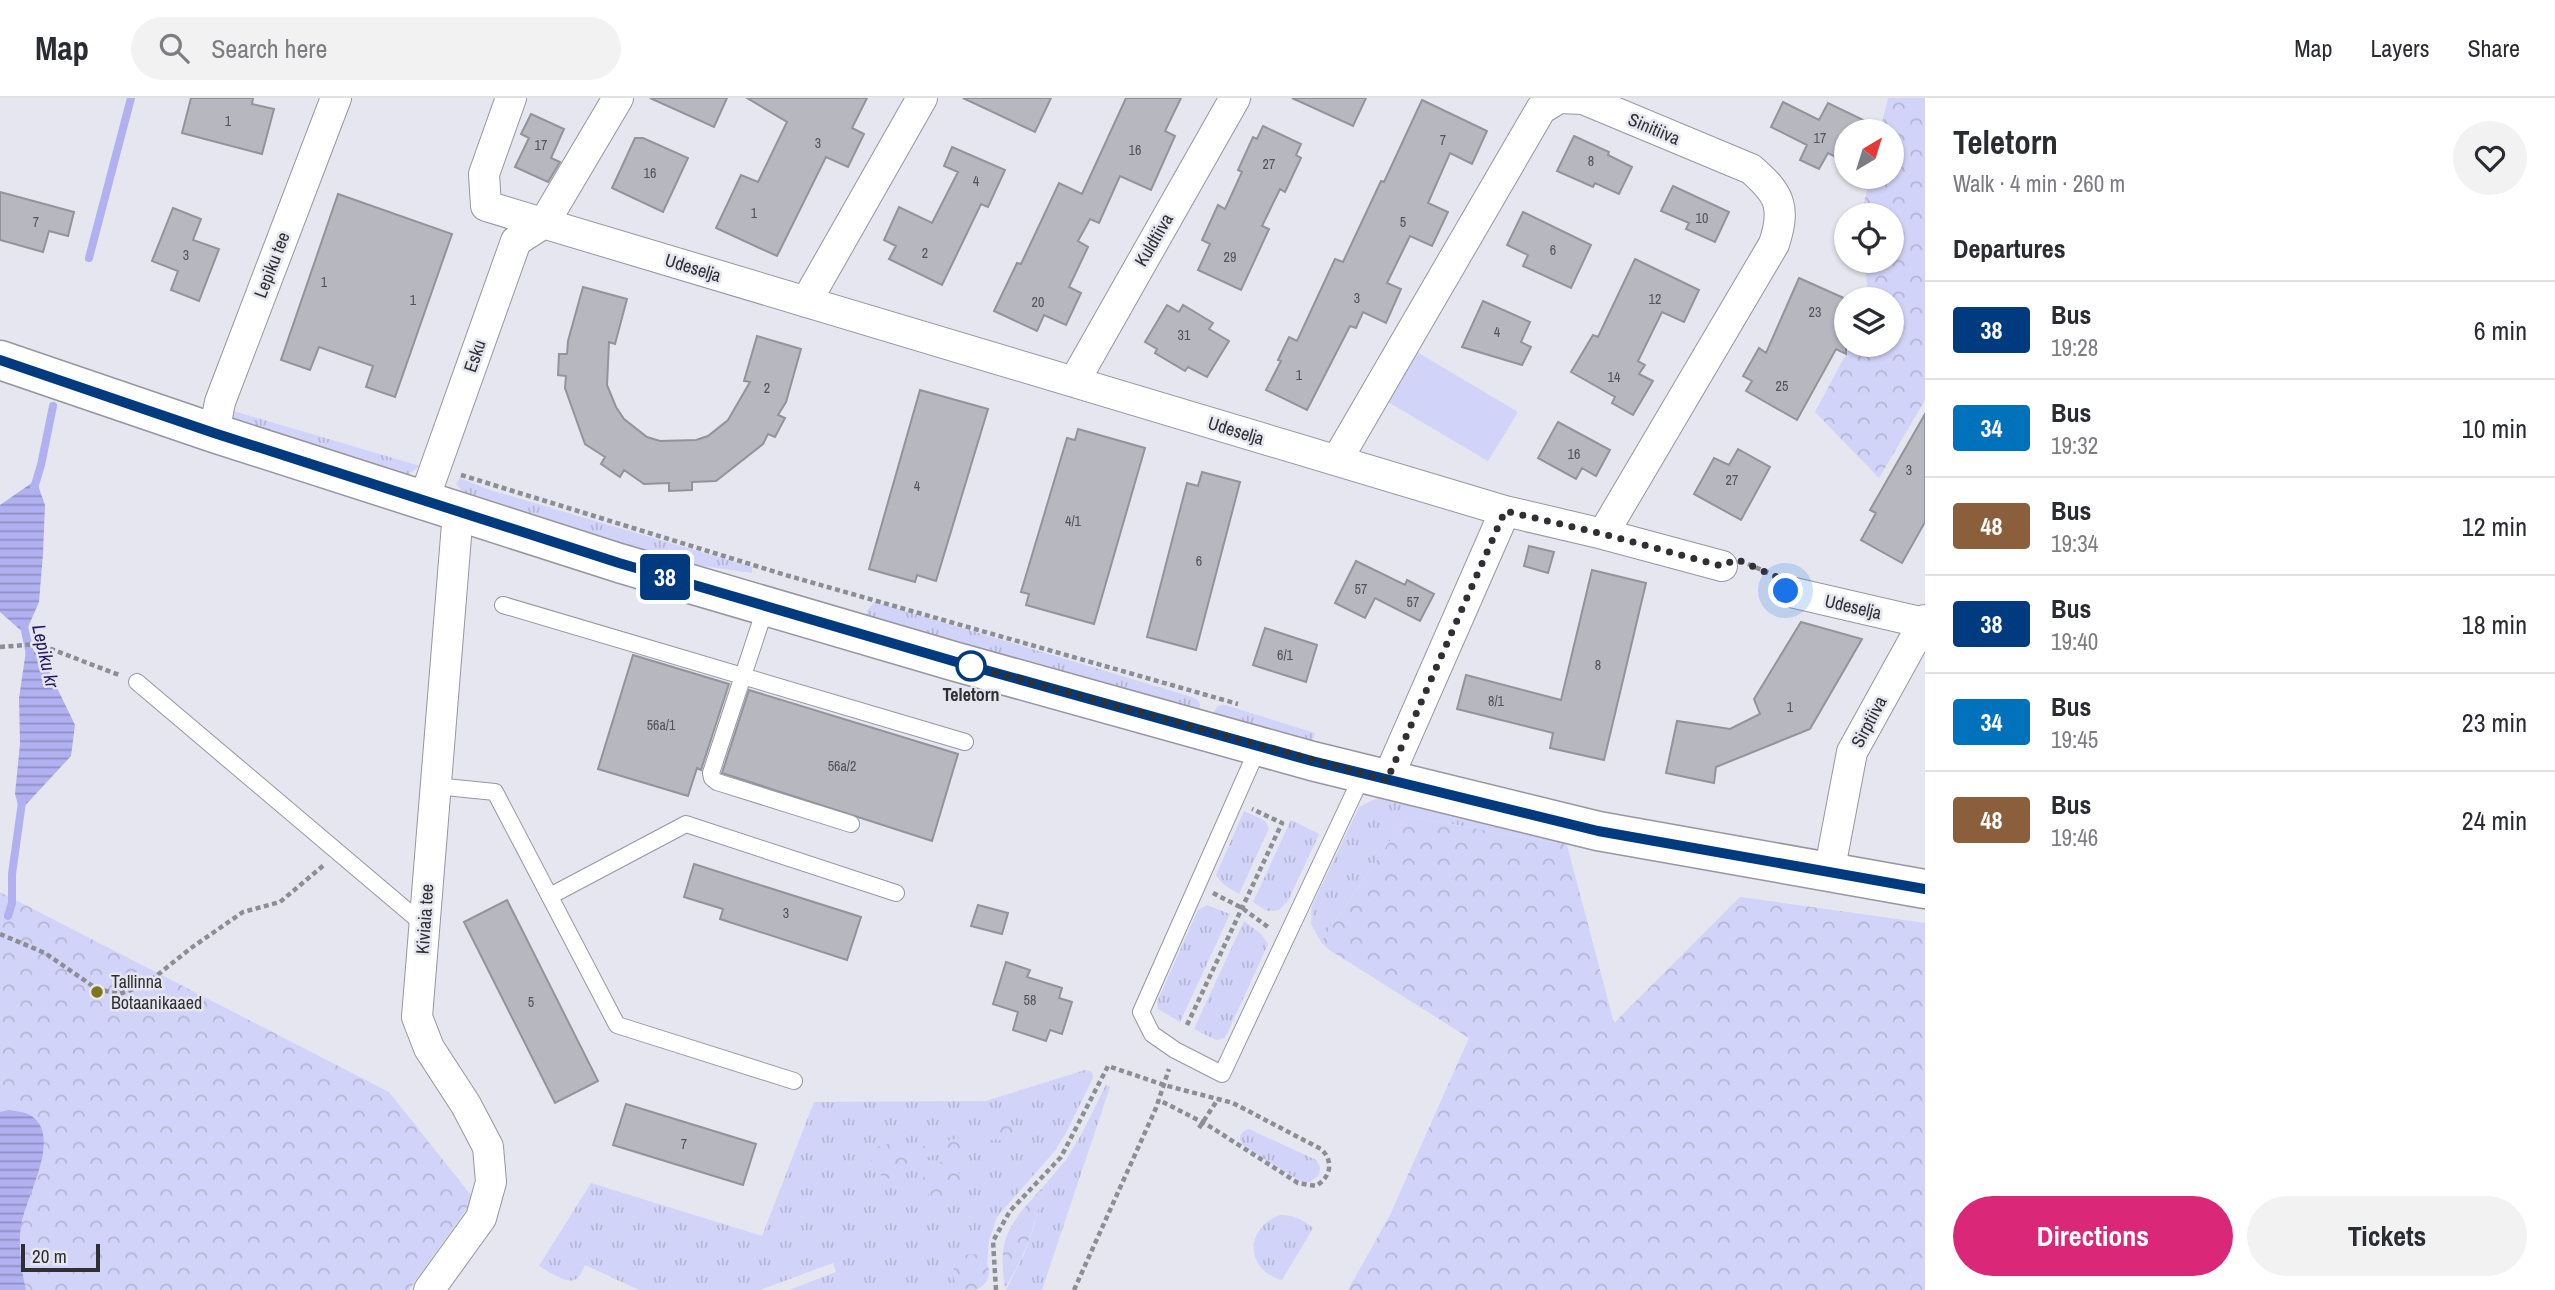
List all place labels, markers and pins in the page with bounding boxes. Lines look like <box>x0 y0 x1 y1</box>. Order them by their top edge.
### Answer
marker: Teletorn <box>956 651 986 681</box>
place label: Teletorn <box>942 682 1000 707</box>
place label: Tallinna Botaanikaaed <box>111 969 202 1015</box>
marker: Tallinna Botaanikaaed <box>89 984 105 1000</box>

